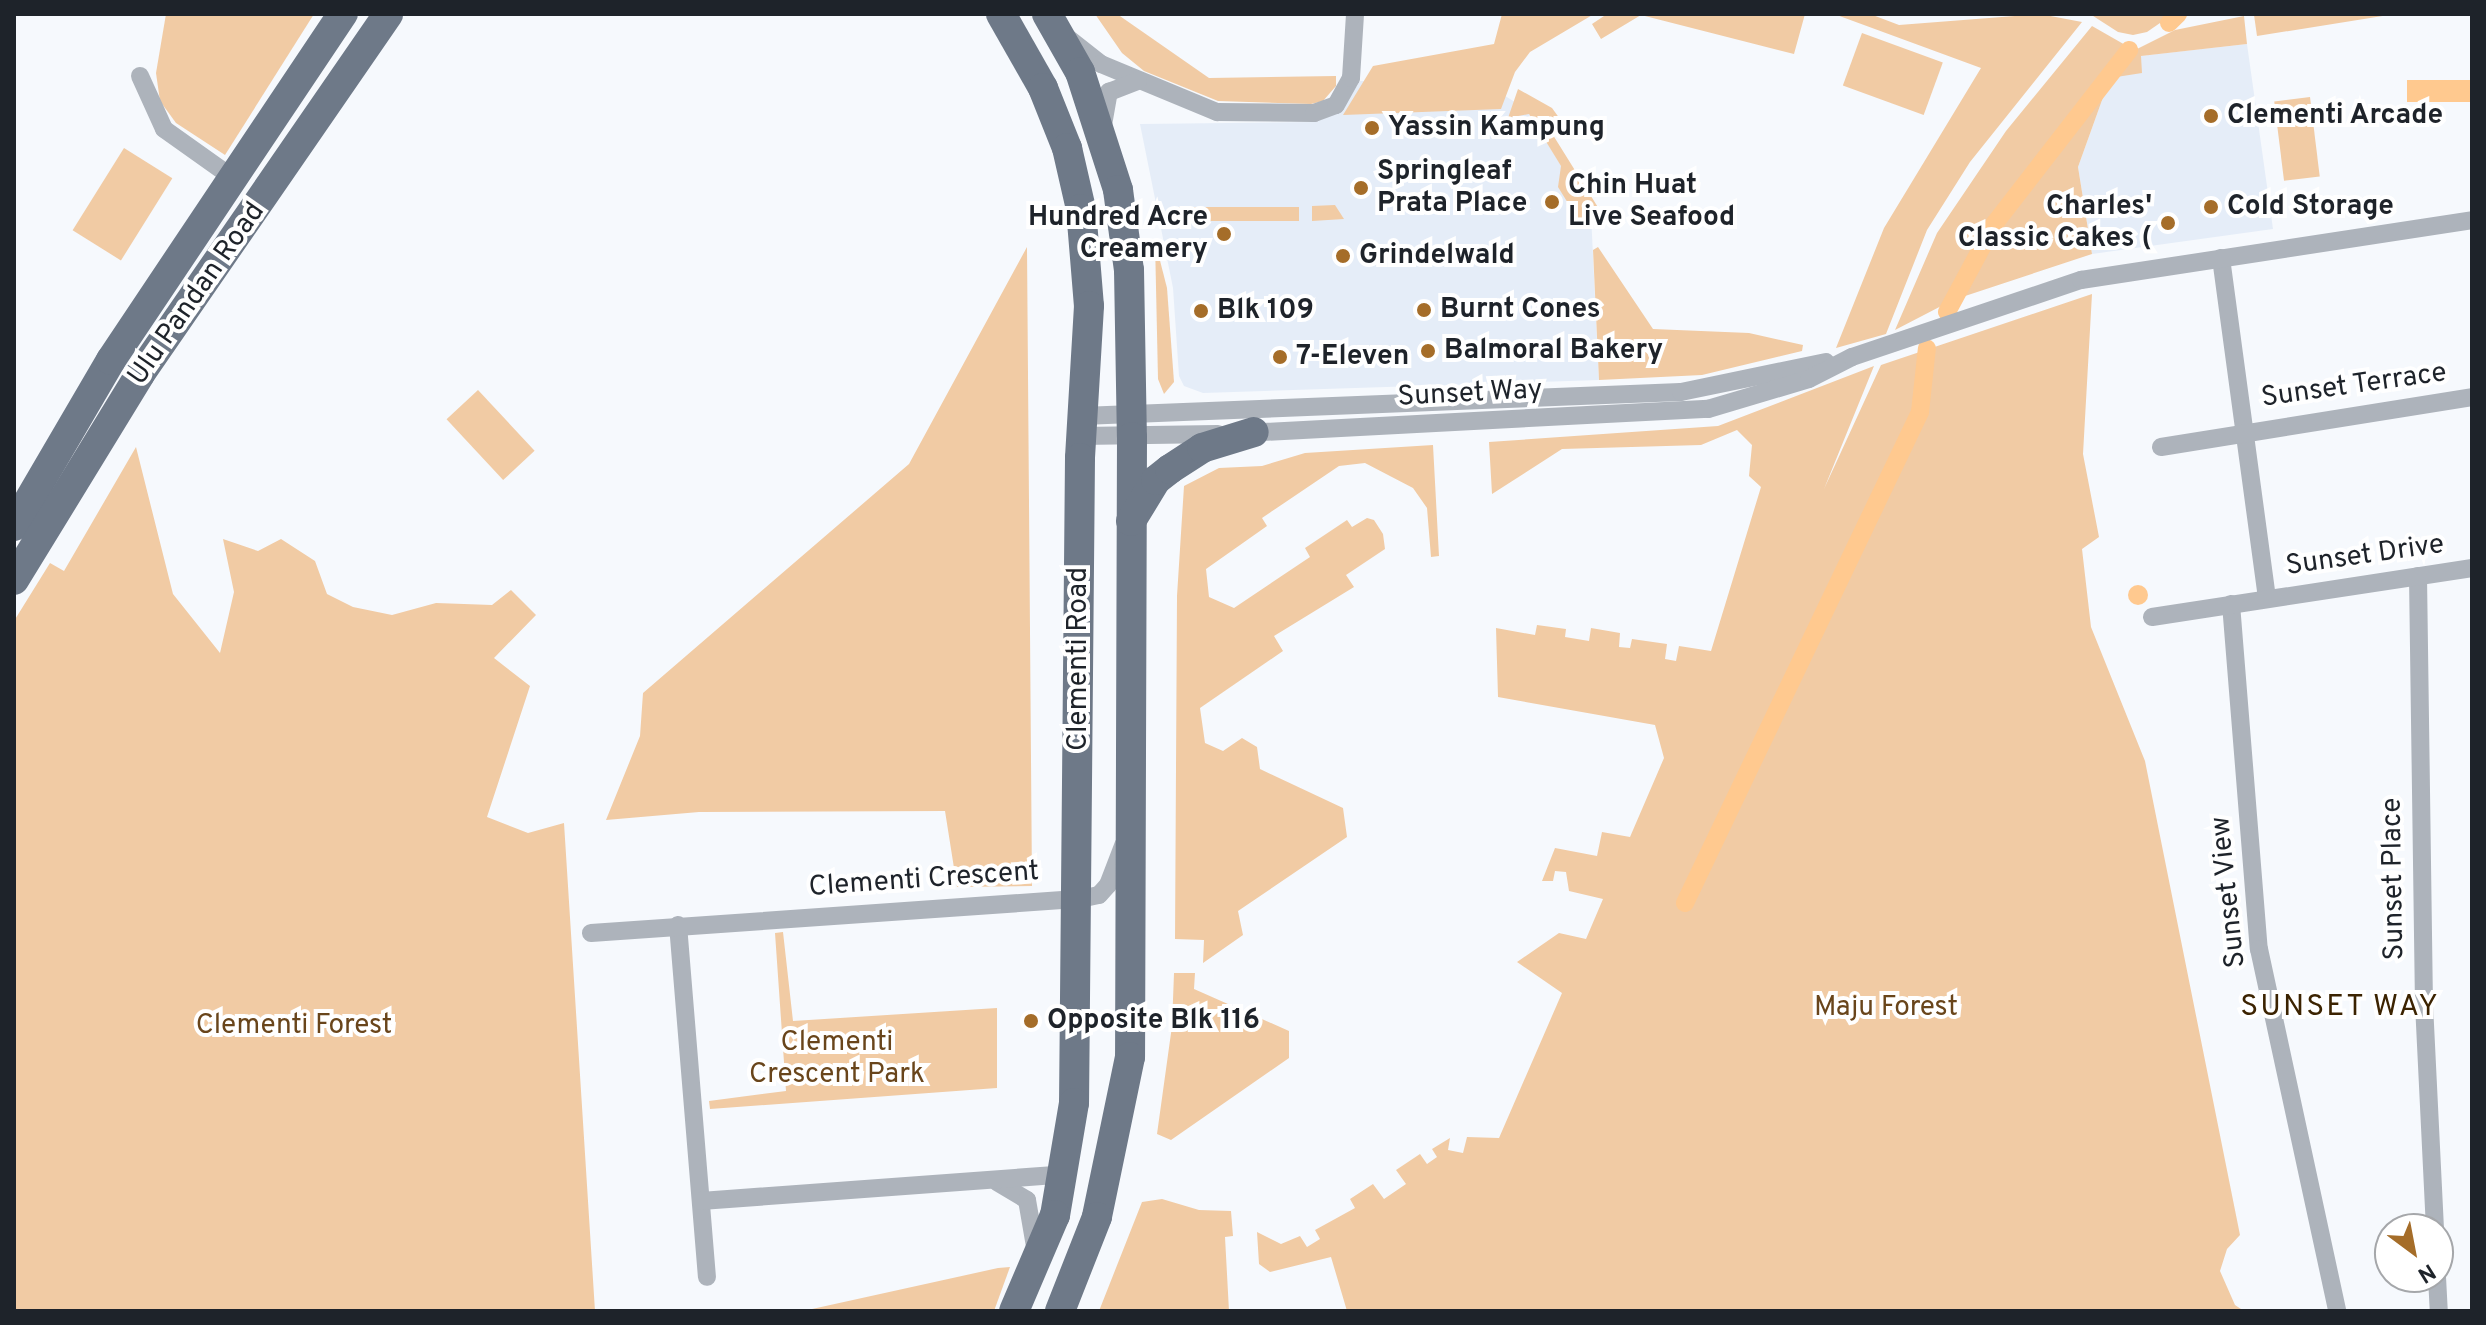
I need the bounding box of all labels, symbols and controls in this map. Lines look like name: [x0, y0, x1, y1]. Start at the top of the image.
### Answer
place label: Clementi Arcade: [2227, 99, 2444, 133]
marker: Clementi Arcade: [2202, 107, 2220, 125]
place label: Yassin Kampung: [1388, 111, 1605, 145]
marker: Yassin Kampung: [1363, 119, 1381, 137]
place label: Springleaf Prata Place: [1377, 155, 1527, 221]
place label: Chin Huat Live Seafood: [1568, 169, 1735, 235]
marker: Springleaf Prata Place: [1352, 179, 1370, 197]
place label: Charles' Classic Cakes (: [1958, 190, 2152, 256]
place label: Cold Storage: [2227, 190, 2394, 224]
marker: Chin Huat Live Seafood: [1543, 193, 1561, 211]
street label: Ulu Pandan Road: [121, 196, 273, 392]
marker: Cold Storage: [2202, 198, 2220, 216]
place label: Hundred Acre Creamery: [1027, 201, 1208, 267]
marker: Charles' Classic Cakes (: [2159, 214, 2177, 232]
marker: Hundred Acre Creamery: [1215, 225, 1233, 243]
place label: Grindelwald: [1359, 239, 1515, 273]
marker: Grindelwald: [1334, 247, 1352, 265]
place label: Burnt Cones: [1440, 293, 1601, 327]
place label: Blk 109: [1217, 294, 1314, 328]
marker: Burnt Cones: [1415, 301, 1433, 319]
marker: Blk 109: [1192, 302, 1210, 320]
place label: Balmoral Bakery: [1444, 334, 1663, 368]
place label: 7-Eleven: [1296, 340, 1409, 374]
marker: Balmoral Bakery: [1419, 342, 1437, 360]
marker: 7-Eleven: [1271, 348, 1289, 366]
street label: Sunset Terrace: [2259, 356, 2449, 416]
street label: Sunset Way: [1396, 373, 1544, 415]
street label: Sunset Drive: [2284, 528, 2446, 584]
street label: Clementi Road: [1062, 567, 1096, 751]
street label: Sunset Place: [2376, 797, 2412, 961]
street label: Sunset View: [2204, 814, 2254, 970]
street label: Clementi Crescent: [808, 855, 1040, 905]
district label: SUNSET WAY: [2239, 990, 2441, 1026]
park label: Maju Forest: [1814, 991, 1958, 1025]
place label: Opposite Blk 116: [1047, 1004, 1260, 1038]
park label: Clementi Forest: [196, 1009, 392, 1043]
marker: Opposite Blk 116: [1022, 1012, 1040, 1030]
park label: Clementi Crescent Park: [749, 1026, 925, 1092]
north arrow: [2374, 1213, 2454, 1293]
text: N: [2412, 1256, 2440, 1288]

